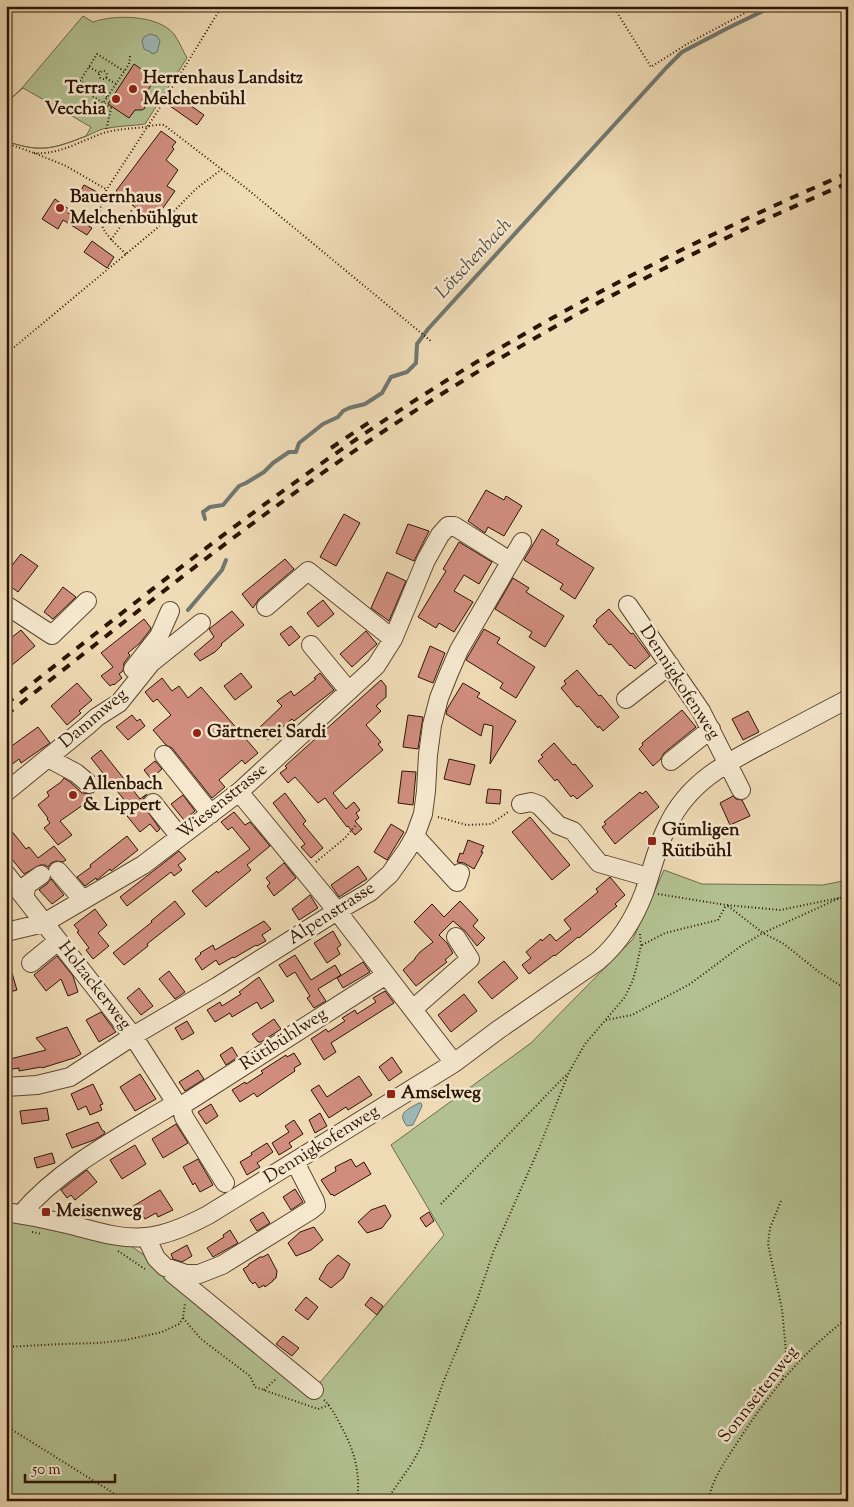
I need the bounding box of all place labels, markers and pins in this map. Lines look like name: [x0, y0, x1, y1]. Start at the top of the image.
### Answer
place label: Herrenhaus Landsitz Melchenbühl: [143, 66, 303, 113]
place label: Terra Vecchia: [45, 76, 107, 123]
marker: Herrenhaus Landsitz Melchenbühl: [127, 83, 139, 95]
marker: Terra Vecchia: [110, 93, 122, 105]
place label: Bauernhaus Melchenbühlgut: [70, 185, 198, 232]
marker: Bauernhaus Melchenbühlgut: [54, 202, 66, 214]
place label: Gärtnerei Sardi: [207, 720, 327, 746]
marker: Gärtnerei Sardi: [191, 727, 203, 739]
place label: Allenbach & Lippert: [83, 772, 163, 819]
marker: Allenbach & Lippert: [67, 789, 79, 801]
place label: Gümligen Rütibühl: [662, 818, 740, 865]
marker: Gümligen Rütibühl: [646, 835, 658, 847]
place label: Amselweg: [401, 1081, 481, 1107]
marker: Amselweg: [385, 1088, 397, 1100]
place label: Meisenweg: [56, 1199, 142, 1225]
marker: Meisenweg: [40, 1206, 52, 1218]

